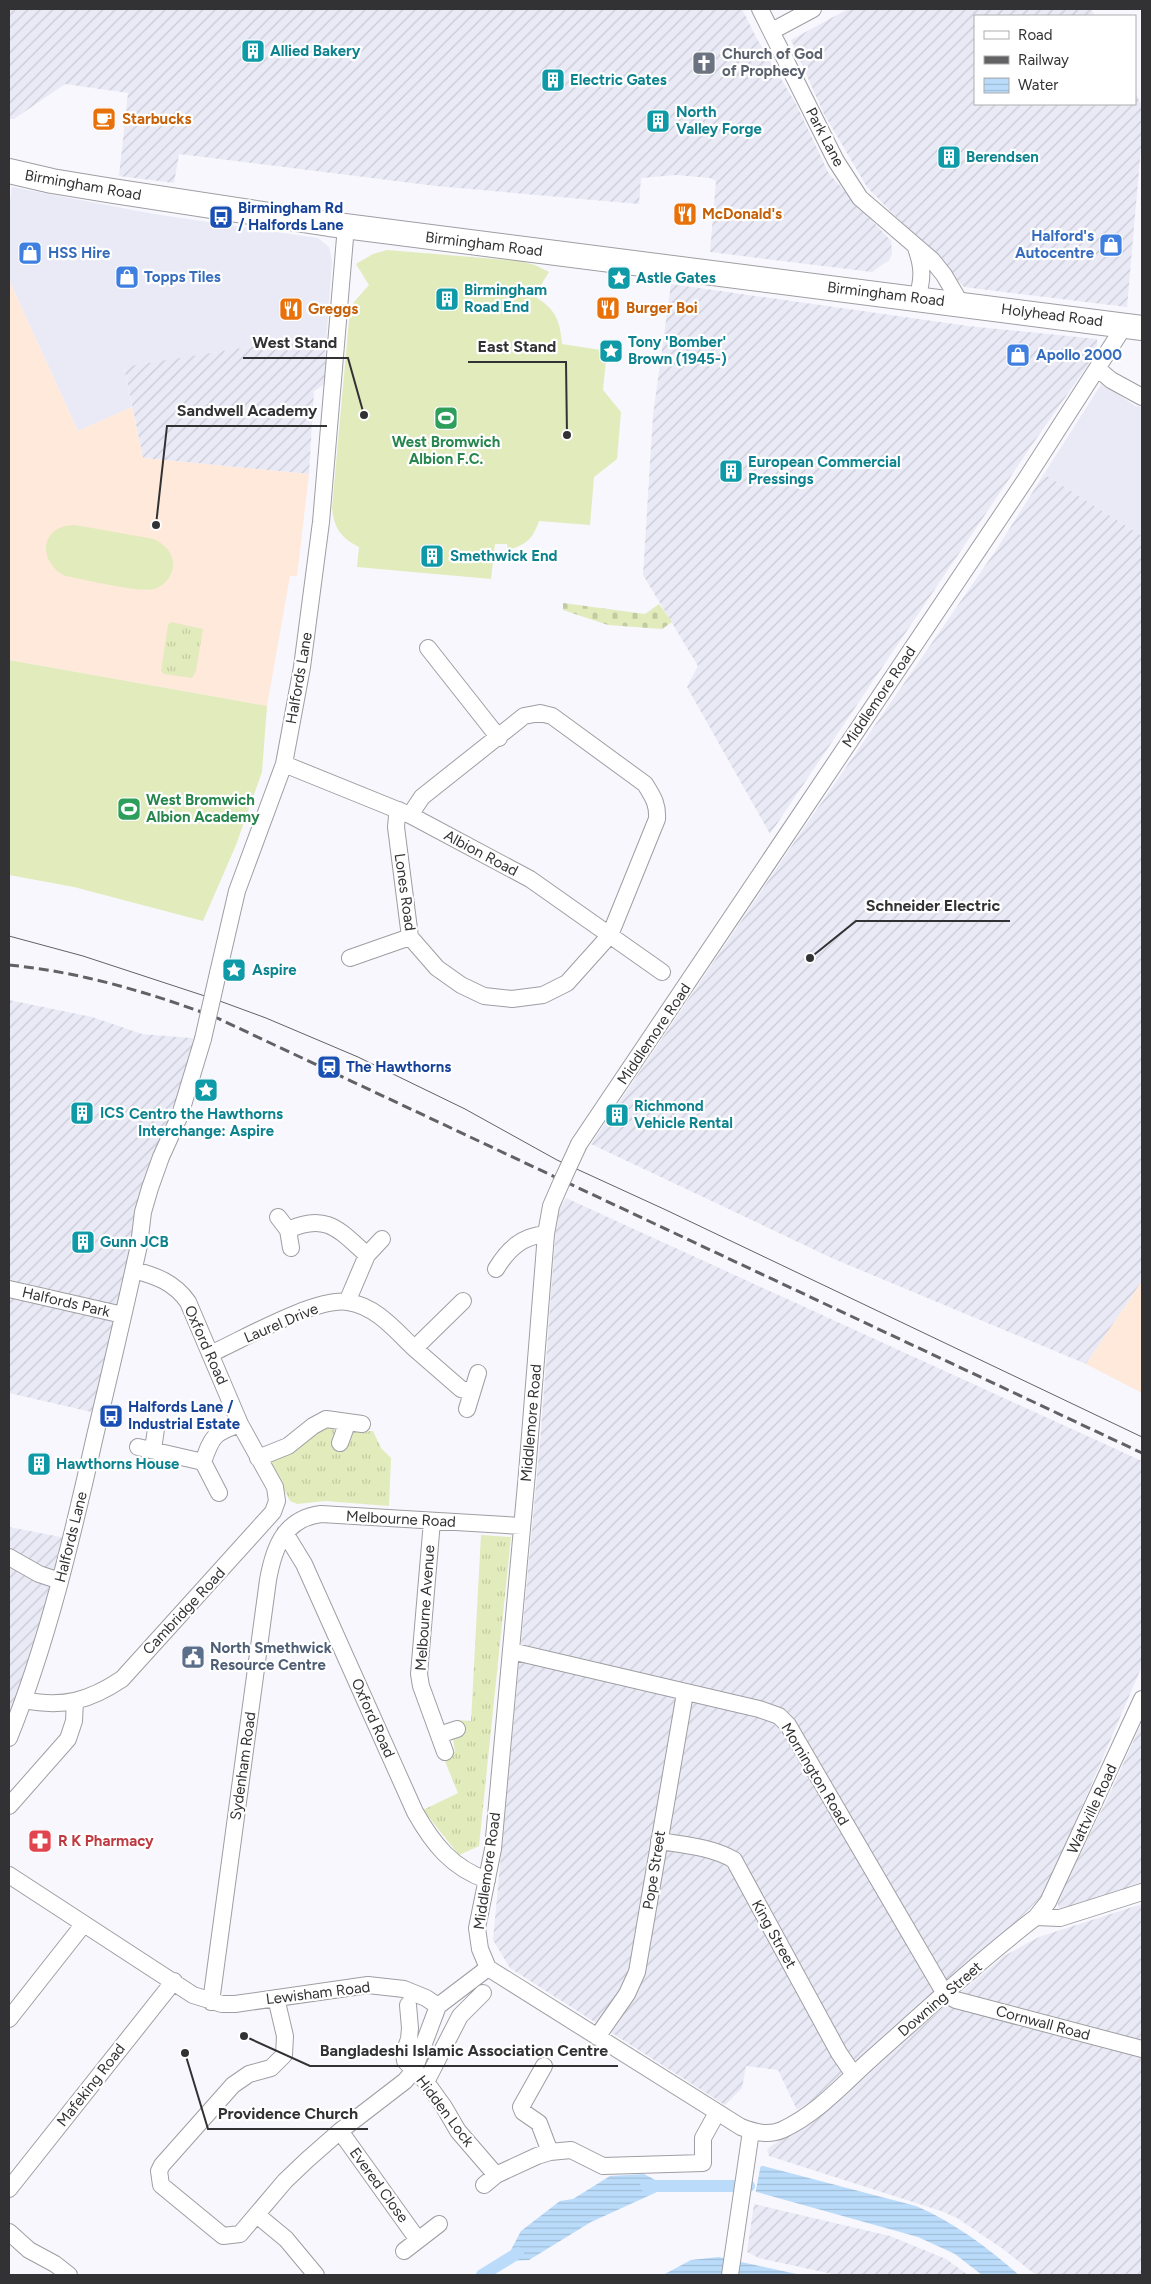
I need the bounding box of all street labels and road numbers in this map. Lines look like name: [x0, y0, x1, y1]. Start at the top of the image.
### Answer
street label: Park Lane: [802, 104, 848, 170]
street label: Birmingham Road: [23, 166, 143, 204]
street label: Birmingham Road: [424, 228, 544, 260]
street label: Birmingham Road: [826, 278, 946, 310]
street label: Holyhead Road: [1000, 300, 1104, 330]
street label: Halfords Lane: [282, 631, 316, 725]
street label: Middlemore Road: [838, 643, 920, 751]
street label: Albion Road: [441, 826, 521, 880]
street label: Lones Road: [391, 852, 419, 932]
street label: Middlemore Road: [613, 980, 695, 1088]
street label: Halfords Park: [20, 1283, 112, 1321]
street label: Laurel Drive: [241, 1299, 321, 1347]
street label: Oxford Road: [180, 1302, 232, 1388]
street label: Middlemore Road: [517, 1363, 545, 1483]
street label: Halfords Lane: [51, 1490, 91, 1584]
street label: Melbourne Road: [346, 1507, 456, 1531]
street label: Melbourne Avenue: [412, 1544, 438, 1672]
street label: Cambridge Road: [139, 1564, 229, 1658]
street label: Oxford Road: [347, 1675, 399, 1761]
street label: Sydenham Road: [226, 1711, 260, 1821]
street label: Mornington Road: [777, 1719, 853, 1829]
street label: Wattville Road: [1063, 1761, 1121, 1857]
street label: Middlemore Road: [470, 1811, 504, 1931]
street label: Pope Street: [639, 1829, 669, 1911]
street label: King Street: [748, 1897, 800, 1972]
street label: Downing Street: [894, 1957, 986, 2040]
street label: Lewisham Road: [265, 1978, 371, 2008]
street label: Cornwall Road: [994, 2002, 1092, 2044]
street label: Mafeking Road: [53, 2040, 129, 2130]
street label: Hidden Lock: [412, 2072, 478, 2151]
street label: Evered Close: [346, 2144, 412, 2226]

